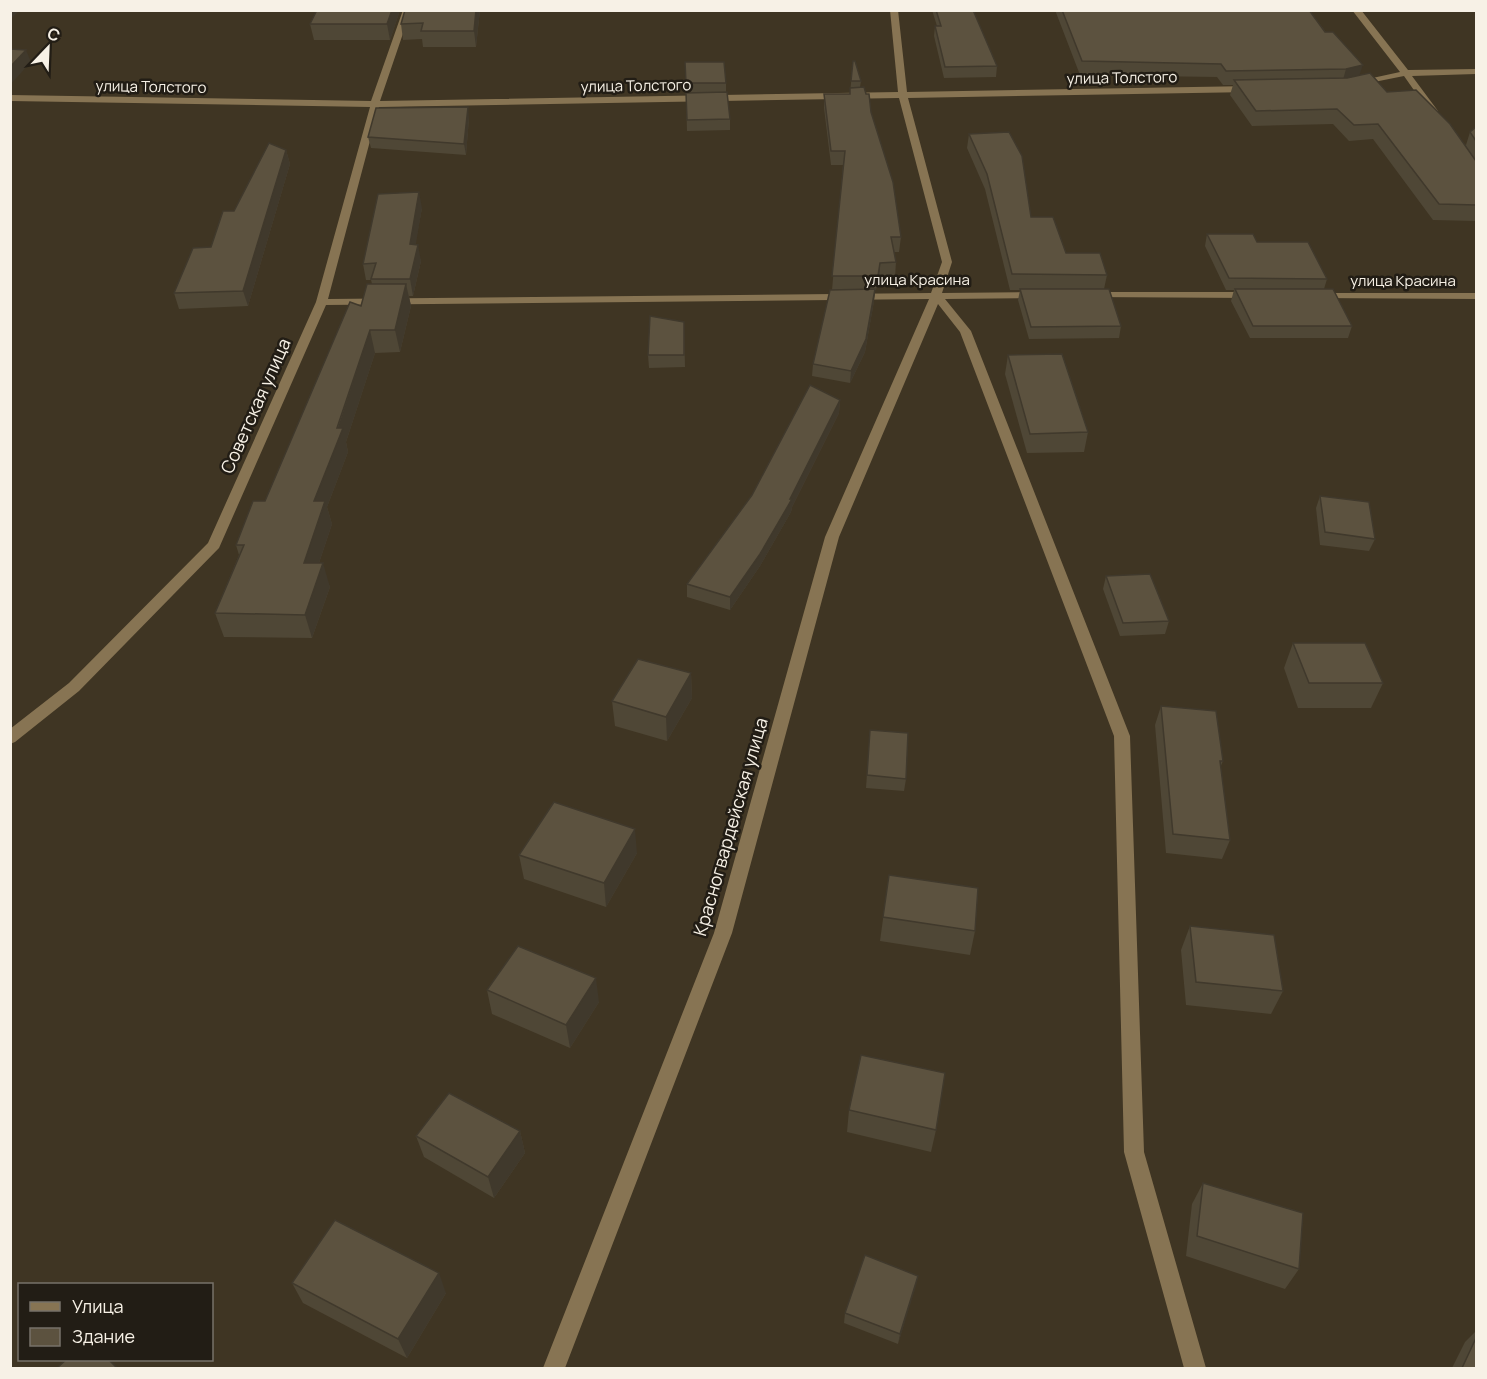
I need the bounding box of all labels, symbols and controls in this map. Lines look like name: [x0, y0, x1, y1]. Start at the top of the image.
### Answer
north arrow: [18, 18, 78, 78]
text: С: [44, 22, 64, 47]
street label: улица Толстого: [1066, 66, 1178, 89]
street label: улица Толстого: [580, 74, 692, 97]
street label: улица Толстого: [95, 75, 207, 98]
street label: улица Красина: [864, 269, 970, 290]
street label: улица Красина: [1350, 270, 1456, 291]
street label: Советская улица: [214, 334, 296, 477]
street label: Красногвардейская улица: [687, 715, 773, 939]
legend: [18, 1283, 213, 1361]
text: Улица: [72, 1294, 124, 1318]
text: Здание: [72, 1324, 135, 1348]

